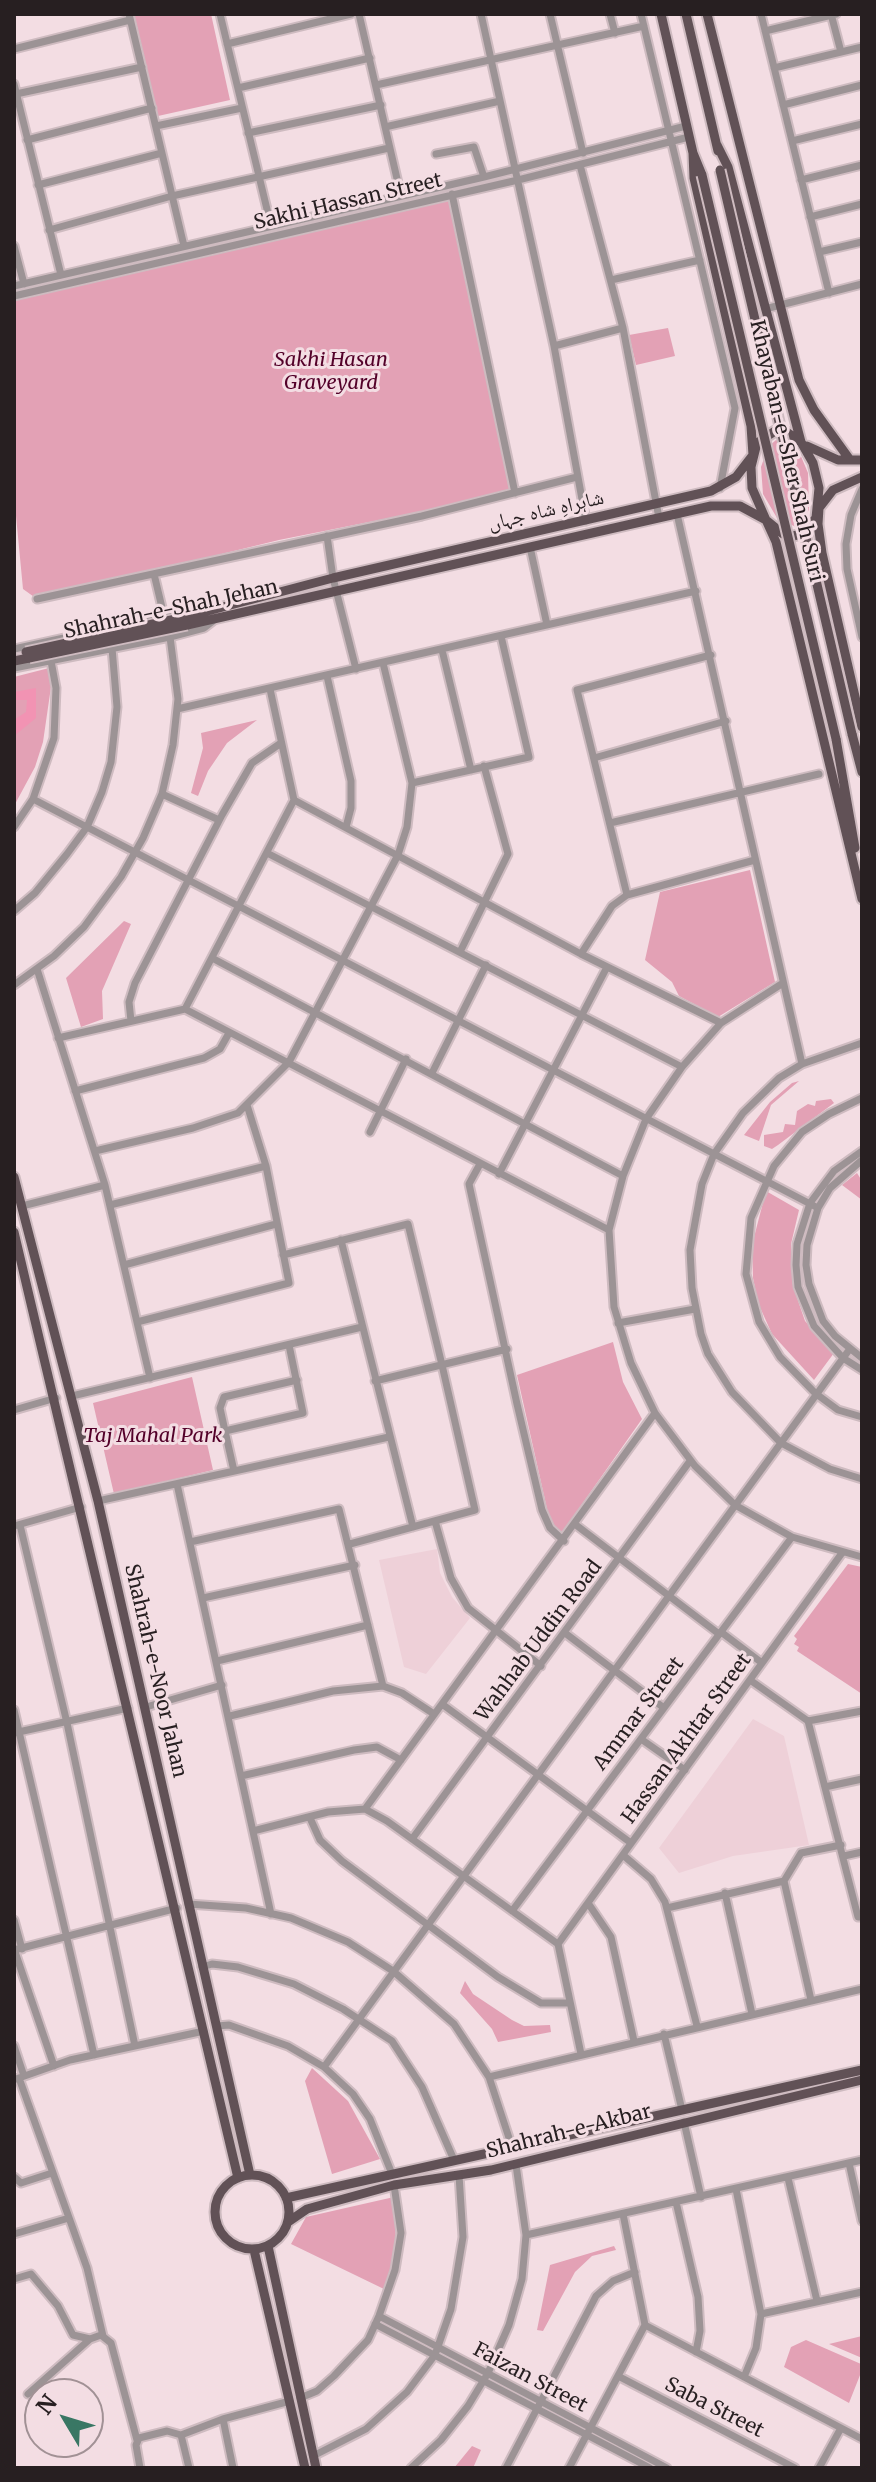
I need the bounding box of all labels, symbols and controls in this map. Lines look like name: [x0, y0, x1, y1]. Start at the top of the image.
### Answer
street label: Sakhi Hassan Street: [252, 169, 444, 235]
street label: Khayaban-e-Sher Shah Suri: [744, 318, 828, 584]
park label: Sakhi Hasan Graveyard: [274, 348, 388, 395]
street label: شاہراہِ شاہ جہاں: [486, 486, 606, 536]
street label: Shahrah-e-Shah Jehan: [62, 576, 280, 644]
park label: Taj Mahal Park: [83, 1424, 223, 1448]
street label: Wahhab Uddin Road: [471, 1556, 607, 1726]
street label: Shahrah-e-Noor Jahan: [119, 1562, 191, 1780]
street label: Hassan Akhtar Street: [617, 1649, 757, 1829]
street label: Ammar Street: [589, 1653, 689, 1775]
street label: Shahrah-e-Akbar: [484, 2100, 654, 2164]
street label: Faizan Street: [469, 2338, 591, 2418]
street label: Saba Street: [661, 2373, 767, 2443]
north arrow: [24, 2378, 104, 2458]
text: N: [30, 2389, 63, 2420]

